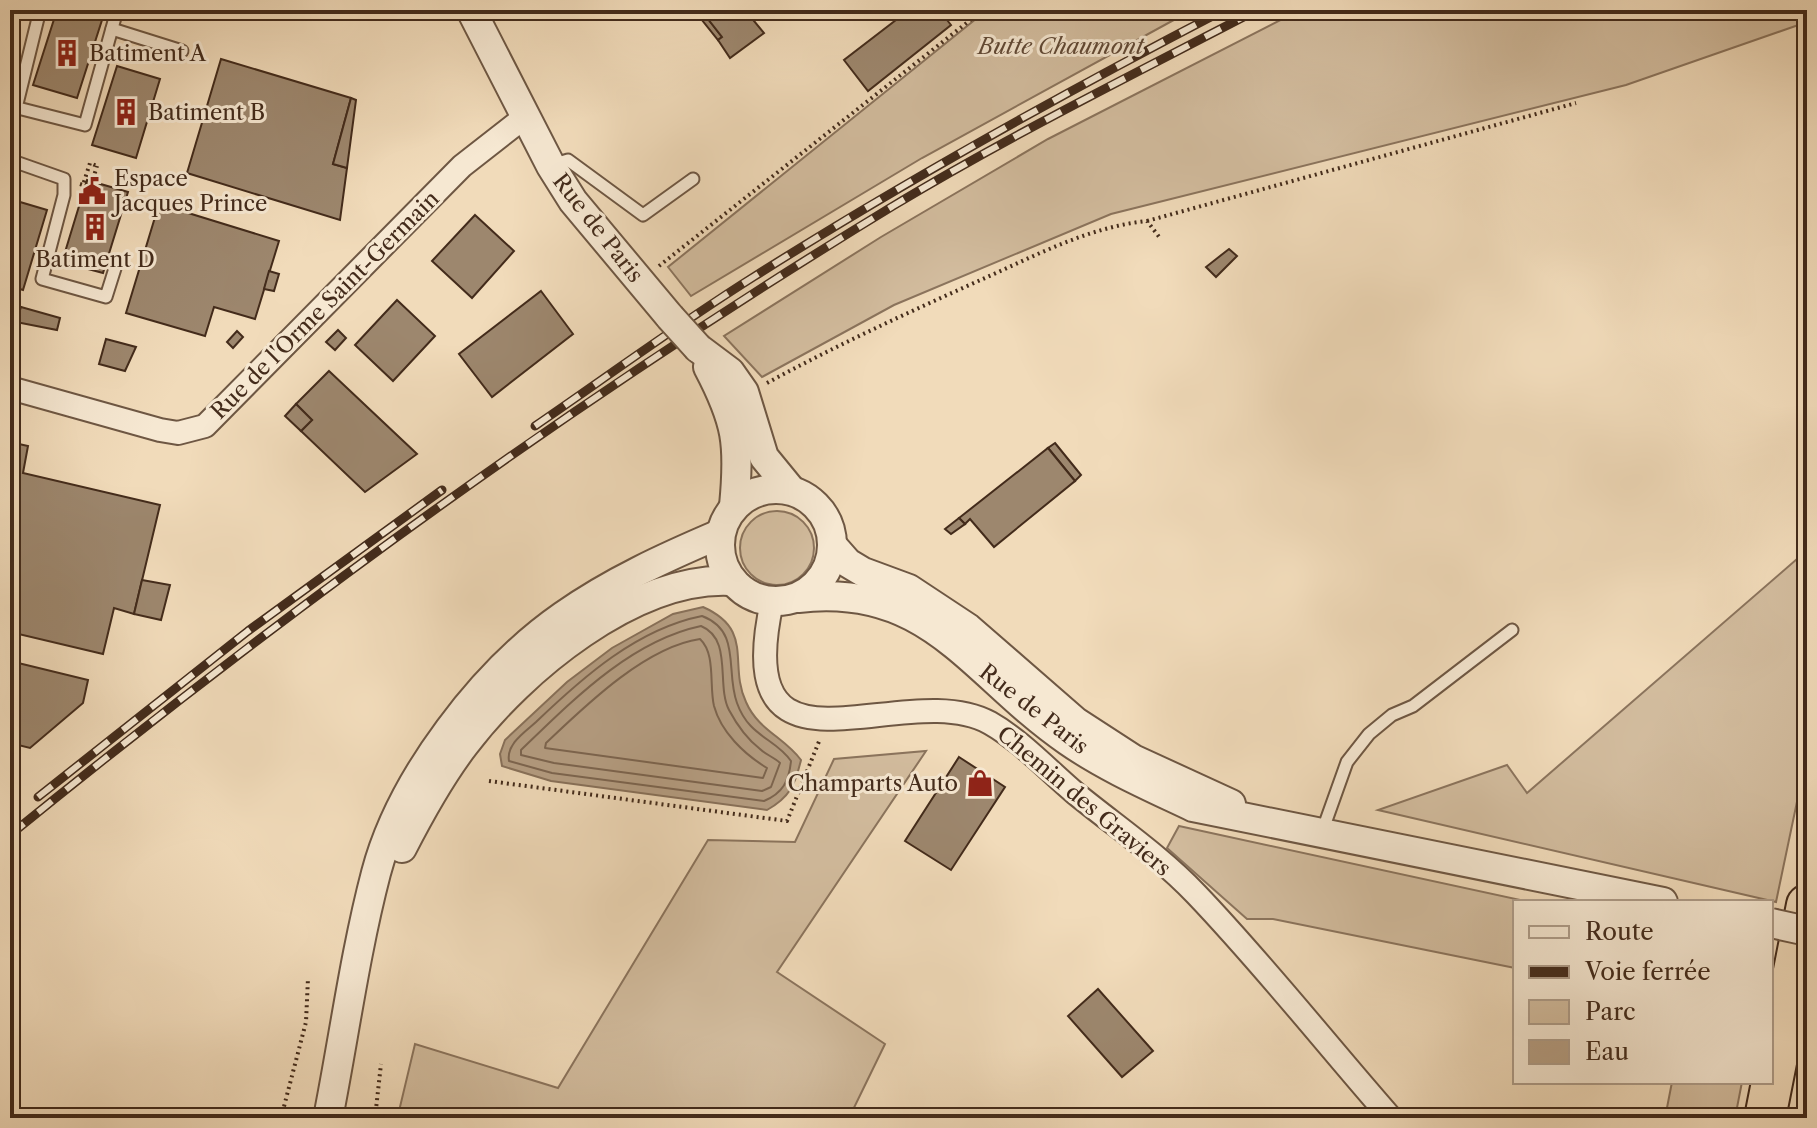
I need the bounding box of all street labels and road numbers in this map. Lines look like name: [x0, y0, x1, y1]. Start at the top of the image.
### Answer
street label: Rue de Paris: [547, 168, 649, 288]
street label: Rue de l'Orme Saint-Germain: [205, 185, 445, 425]
street label: Rue de Paris: [974, 658, 1094, 760]
street label: Chemin des Graviers: [992, 720, 1176, 882]

